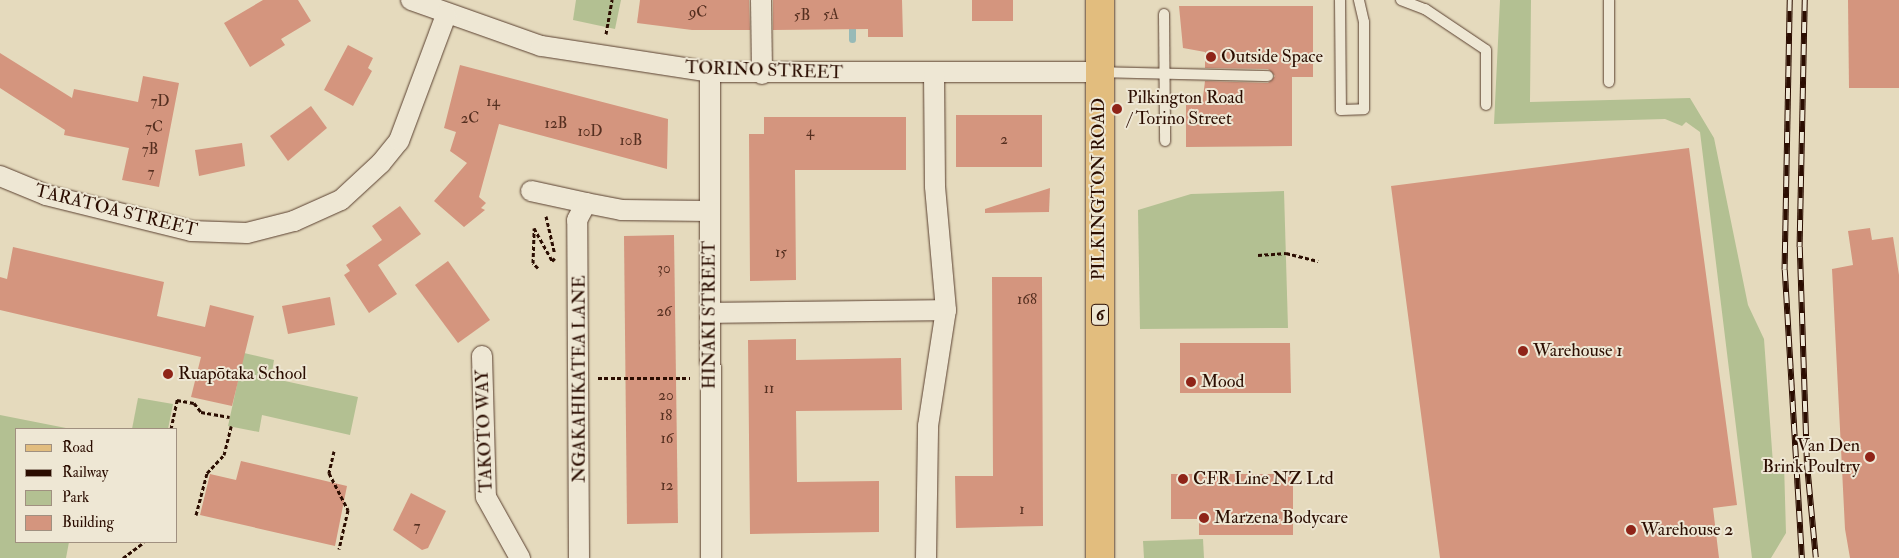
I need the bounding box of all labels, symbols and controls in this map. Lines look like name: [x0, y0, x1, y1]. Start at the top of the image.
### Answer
house number: 9C: [689, 4, 707, 22]
house number: 5A: [823, 6, 839, 24]
house number: 5B: [794, 7, 810, 25]
place label: Outside Space: [1221, 46, 1323, 68]
marker: Outside Space: [1205, 51, 1217, 63]
street label: TORINO STREET: [685, 57, 843, 85]
place label: Pilkington Road / Torino Street: [1127, 88, 1244, 130]
house number: 7D: [150, 93, 170, 111]
house number: 14: [486, 93, 500, 111]
street label: PILKINGTON ROAD: [1088, 98, 1110, 280]
marker: Pilkington Road / Torino Street: [1111, 103, 1123, 115]
house number: 2C: [461, 110, 479, 128]
house number: 12B: [545, 115, 567, 133]
house number: 7C: [145, 119, 163, 137]
house number: 10D: [577, 123, 603, 141]
house number: 4: [806, 123, 814, 141]
house number: 2: [1000, 131, 1008, 149]
house number: 10B: [620, 132, 642, 150]
house number: 7B: [142, 141, 158, 159]
house number: 7: [148, 164, 154, 182]
street label: TARATOA STREET: [33, 180, 199, 242]
street label: HINAKI STREET: [699, 241, 721, 389]
house number: 15: [775, 244, 787, 262]
house number: 30: [657, 260, 671, 278]
street label: NGAKAHIKATEA LANE: [569, 275, 591, 483]
house number: 168: [1017, 291, 1037, 309]
road number: 6: [1090, 302, 1110, 328]
house number: 26: [656, 303, 672, 321]
place label: Warehouse 1: [1533, 340, 1623, 362]
marker: Warehouse 1: [1517, 345, 1529, 357]
place label: Ruapōtaka School: [178, 363, 307, 385]
marker: Ruapōtaka School: [162, 368, 174, 380]
street label: TAKOTO WAY: [472, 369, 498, 493]
place label: Mood: [1201, 371, 1244, 393]
marker: Mood: [1185, 376, 1197, 388]
house number: 11: [764, 380, 774, 398]
house number: 20: [658, 387, 674, 405]
house number: 18: [660, 407, 672, 425]
legend: [15, 428, 178, 543]
house number: 16: [661, 430, 673, 448]
place label: Van Den Brink Poultry: [1762, 436, 1860, 478]
text: Road: [62, 438, 93, 457]
marker: Van Den Brink Poultry: [1864, 451, 1876, 463]
text: Railway: [62, 463, 108, 482]
place label: CFR Line NZ Ltd: [1193, 468, 1334, 490]
marker: CFR Line NZ Ltd: [1177, 473, 1189, 485]
house number: 12: [661, 477, 673, 495]
text: Park: [62, 488, 89, 507]
house number: 1: [1019, 501, 1025, 519]
place label: Marzena Bodycare: [1214, 507, 1348, 529]
marker: Marzena Bodycare: [1198, 512, 1210, 524]
text: Building: [62, 513, 114, 532]
house number: 7: [414, 518, 420, 536]
place label: Warehouse 2: [1641, 519, 1733, 541]
marker: Warehouse 2: [1625, 524, 1637, 536]

